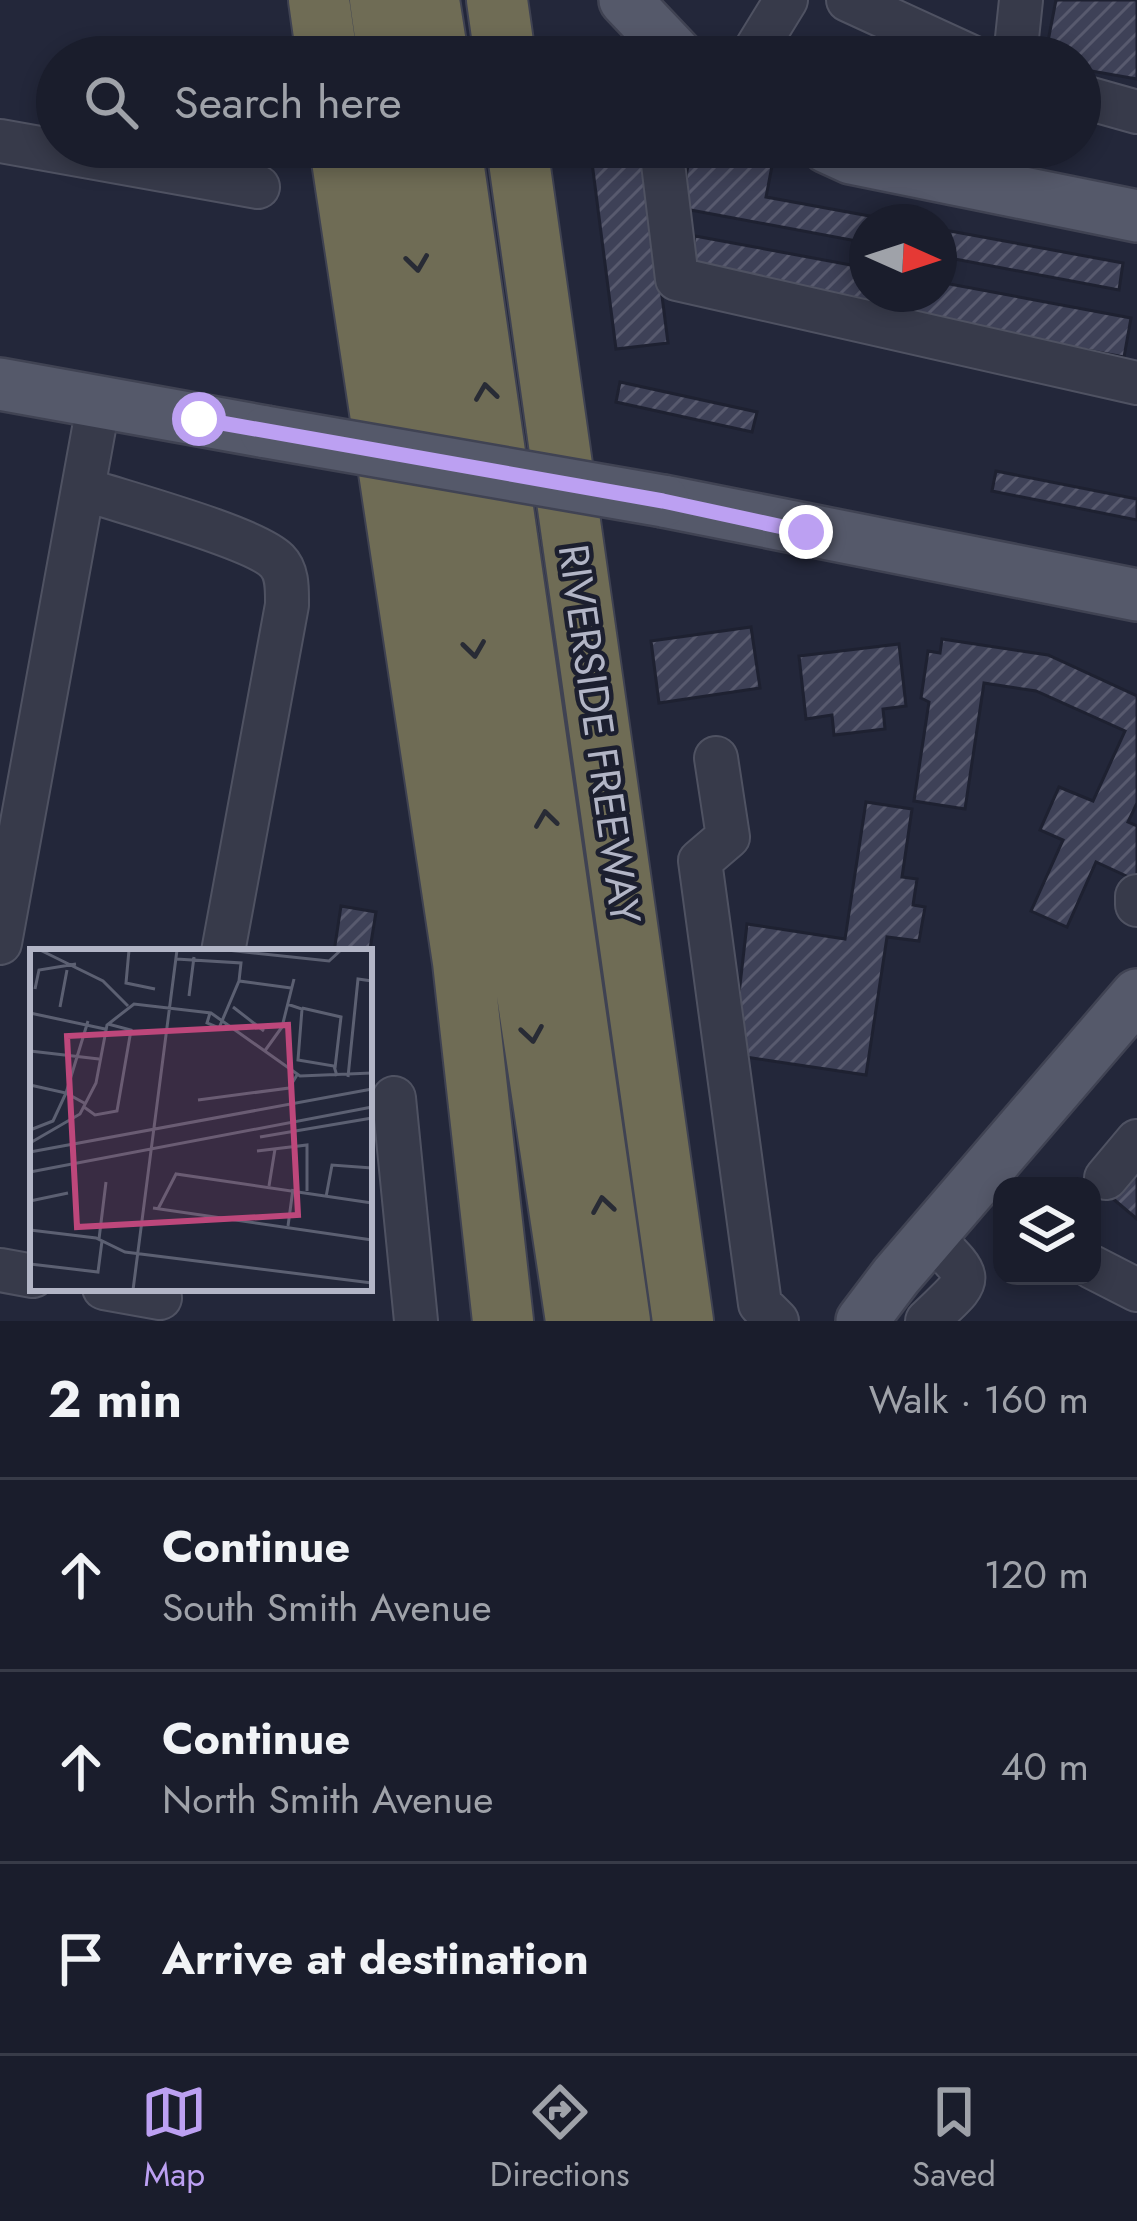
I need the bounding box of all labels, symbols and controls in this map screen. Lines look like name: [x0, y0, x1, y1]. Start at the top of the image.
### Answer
search box: [36, 36, 1101, 168]
icon: search: [78, 69, 144, 135]
text: Search here: [174, 70, 402, 135]
north arrow: [849, 204, 957, 312]
one-way arrow: [403, 253, 429, 273]
one-way arrow: [474, 382, 500, 401]
route start: [172, 392, 226, 446]
route end: [779, 505, 833, 559]
street label: RIVERSIDE FREEWAY: [543, 541, 656, 928]
one-way arrow: [460, 639, 486, 658]
one-way arrow: [534, 810, 560, 829]
inset map: [30, 949, 372, 1291]
one-way arrow: [518, 1025, 544, 1044]
map controls: [993, 1177, 1101, 1285]
button: layers: [993, 1177, 1101, 1285]
one-way arrow: [591, 1195, 617, 1215]
text: 2 min: [48, 1362, 182, 1436]
text: Walk · 160 m: [869, 1371, 1089, 1428]
text: Continue: [162, 1514, 350, 1579]
icon: ahead: [48, 1542, 114, 1608]
text: 120 m: [984, 1546, 1089, 1603]
text: South Smith Avenue: [162, 1579, 492, 1636]
text: Continue: [162, 1706, 350, 1771]
icon: ahead: [48, 1734, 114, 1800]
text: 40 m: [1001, 1738, 1089, 1795]
text: North Smith Avenue: [162, 1771, 493, 1828]
icon: arrive: [48, 1926, 114, 1992]
text: Arrive at destination: [162, 1926, 589, 1991]
tab: Map: [141, 2079, 207, 2198]
tab: Directions: [490, 2079, 630, 2198]
tab: Saved: [912, 2079, 996, 2198]

